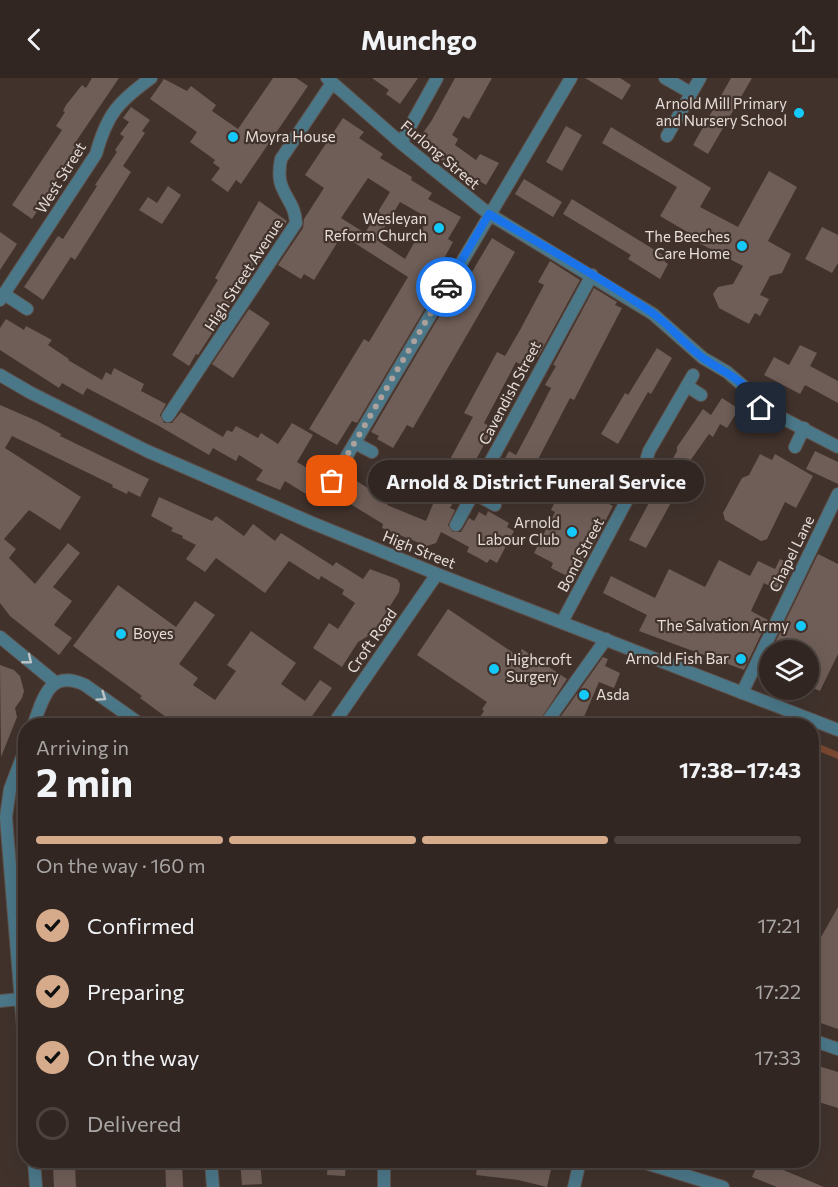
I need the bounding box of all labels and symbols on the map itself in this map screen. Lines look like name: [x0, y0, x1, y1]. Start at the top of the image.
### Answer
place label: Arnold Mill Primary and Nursery School: [655, 94, 787, 129]
marker: Arnold Mill Primary and Nursery School: [792, 106, 806, 120]
street label: Furlong Street: [398, 116, 484, 192]
place label: Moyra House: [245, 127, 336, 145]
marker: Moyra House: [226, 130, 240, 144]
street label: West Street: [31, 139, 89, 216]
place label: Wesleyan Reform Church: [324, 209, 427, 244]
street label: High Street Avenue: [200, 215, 286, 334]
marker: Wesleyan Reform Church: [432, 221, 446, 235]
place label: The Beeches Care Home: [645, 227, 730, 262]
marker: The Beeches Care Home: [735, 239, 749, 253]
courier: [416, 257, 476, 317]
street label: Cavendish Street: [474, 337, 544, 448]
pin: [735, 382, 786, 433]
pin: [306, 455, 357, 506]
callout: Arnold & District Funeral Service: [368, 460, 704, 502]
street label: Chapel Lane: [765, 512, 817, 595]
place label: Arnold Labour Club: [477, 513, 560, 548]
street label: Bond Street: [553, 514, 607, 595]
marker: Arnold Labour Club: [565, 525, 579, 539]
street label: High Street: [380, 526, 458, 572]
street label: Croft Road: [342, 605, 400, 676]
place label: The Salvation Army: [657, 616, 789, 634]
marker: The Salvation Army: [794, 619, 808, 633]
place label: Boyes: [133, 624, 174, 642]
marker: Boyes: [114, 627, 128, 641]
place label: Arnold Fish Bar: [625, 649, 729, 667]
place label: Highcroft Surgery: [506, 650, 572, 685]
one-way arrow: [21, 652, 32, 663]
marker: Arnold Fish Bar: [734, 652, 748, 666]
marker: Highcroft Surgery: [487, 662, 501, 676]
place label: Asda: [596, 685, 630, 703]
marker: Asda: [577, 688, 591, 702]
one-way arrow: [95, 690, 106, 701]

